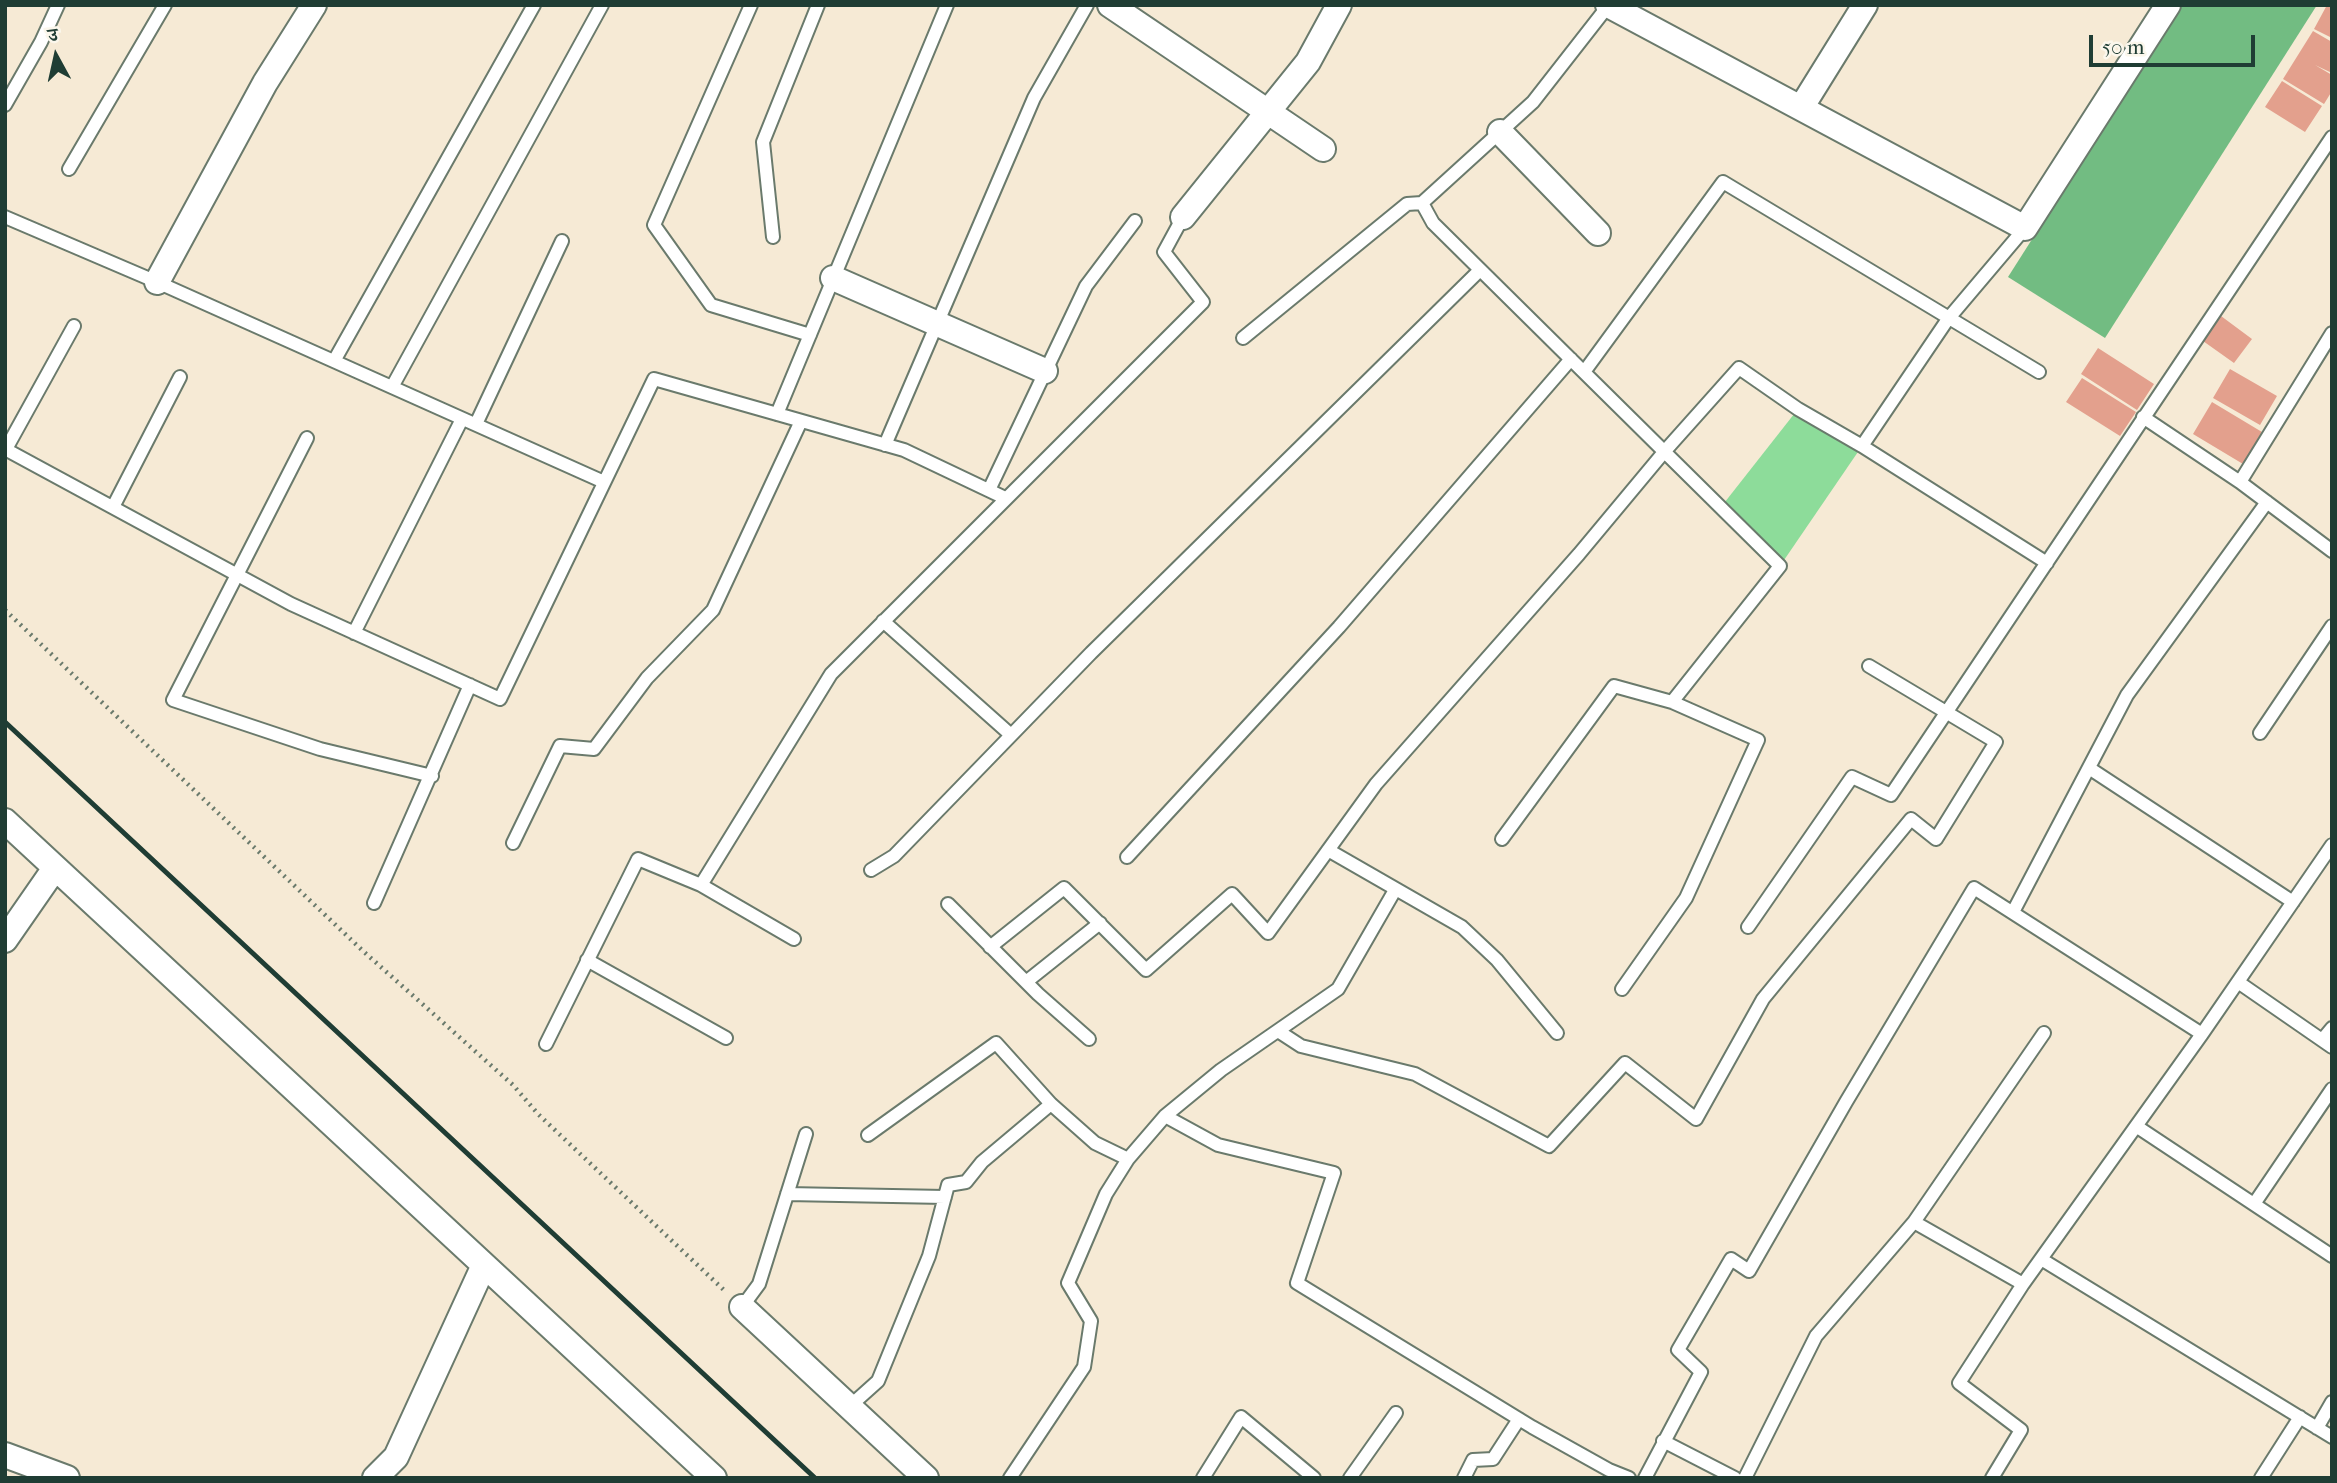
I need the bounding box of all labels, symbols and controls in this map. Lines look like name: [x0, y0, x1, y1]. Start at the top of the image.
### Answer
north arrow: [21, 21, 91, 91]
scale bar: [2092, 21, 2258, 65]
text: उ: [47, 24, 59, 47]
text: 50 m: [2102, 35, 2145, 59]

